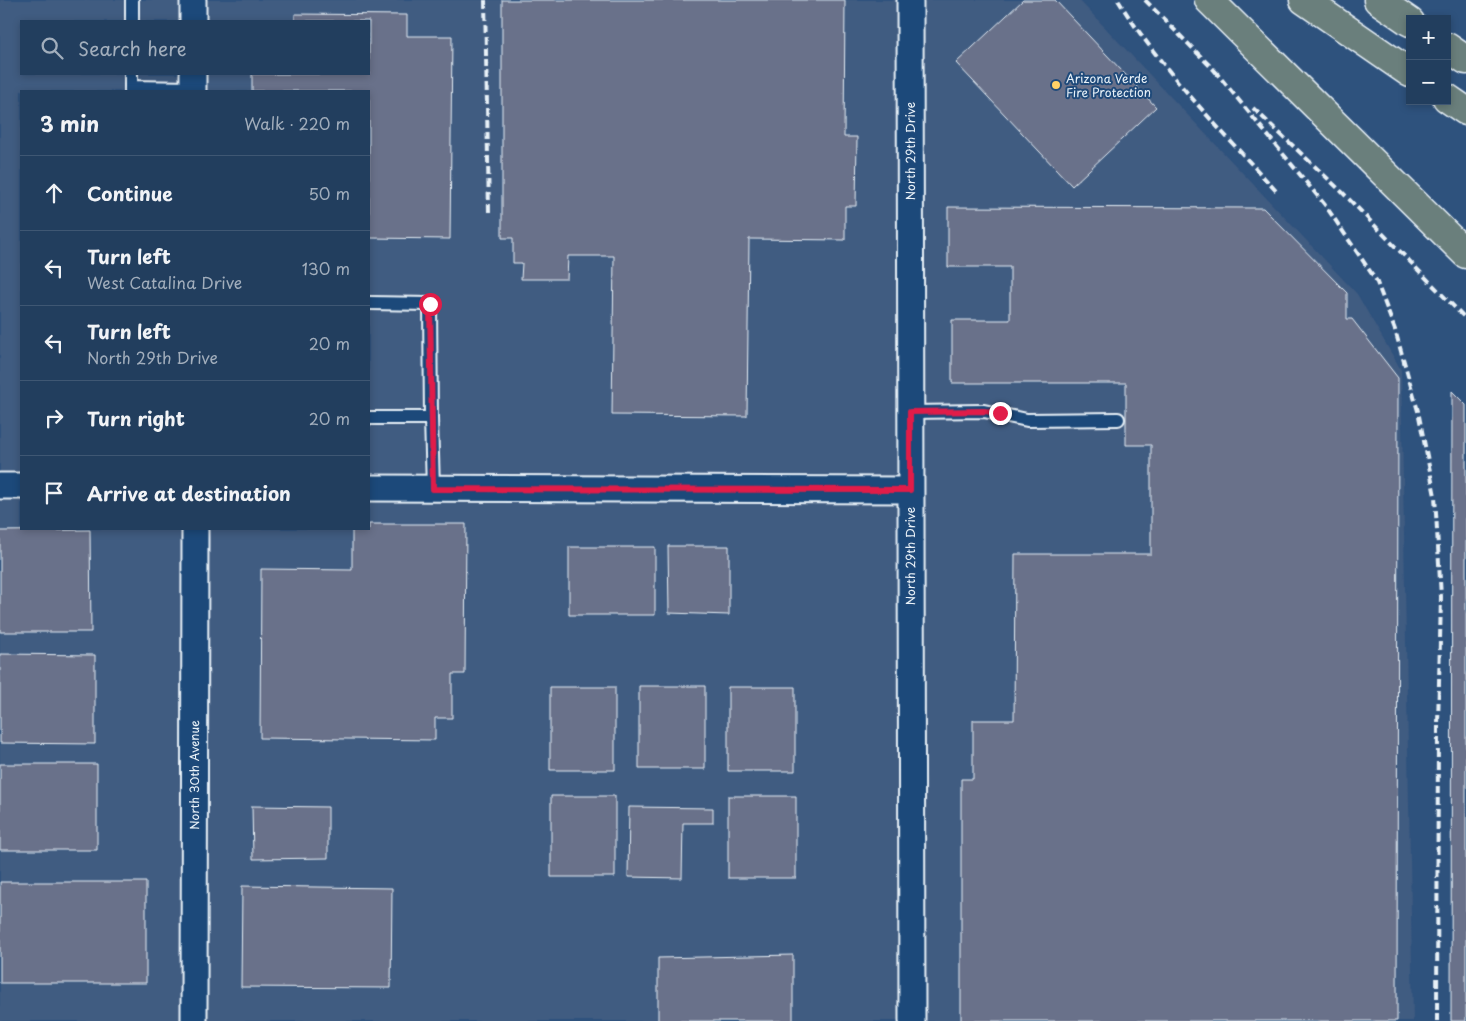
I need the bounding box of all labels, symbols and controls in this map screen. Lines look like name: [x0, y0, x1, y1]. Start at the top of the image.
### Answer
map controls: [1406, 15, 1451, 105]
button: +: [1406, 15, 1451, 60]
search box: [20, 20, 370, 75]
icon: search: [38, 34, 66, 62]
text: Search here: [78, 34, 187, 62]
button: −: [1406, 60, 1451, 105]
place label: Arizona Verde Fire Protection: [1066, 69, 1151, 101]
marker: Arizona Verde Fire Protection: [1050, 79, 1062, 91]
street label: North 29th Drive: [901, 102, 919, 200]
text: 3 min: [40, 107, 99, 139]
text: Walk · 220 m: [244, 111, 350, 135]
icon: ahead: [40, 179, 68, 207]
text: Continue: [87, 179, 173, 207]
text: 50 m: [309, 181, 350, 205]
text: Turn left: [87, 242, 171, 270]
icon: left: [40, 254, 68, 282]
text: 130 m: [302, 256, 350, 280]
text: West Catalina Drive: [87, 270, 242, 294]
route start: [419, 293, 442, 316]
text: Turn left: [87, 317, 171, 345]
icon: left: [40, 329, 68, 357]
text: 20 m: [309, 331, 350, 355]
text: North 29th Drive: [87, 345, 218, 369]
route end: [989, 402, 1012, 425]
icon: right: [40, 404, 68, 432]
text: Turn right: [87, 404, 185, 432]
text: 20 m: [309, 406, 350, 430]
icon: arrive: [40, 479, 68, 507]
text: Arrive at destination: [87, 479, 291, 507]
street label: North 29th Drive: [901, 507, 919, 605]
street label: North 30th Avenue: [185, 720, 203, 830]

